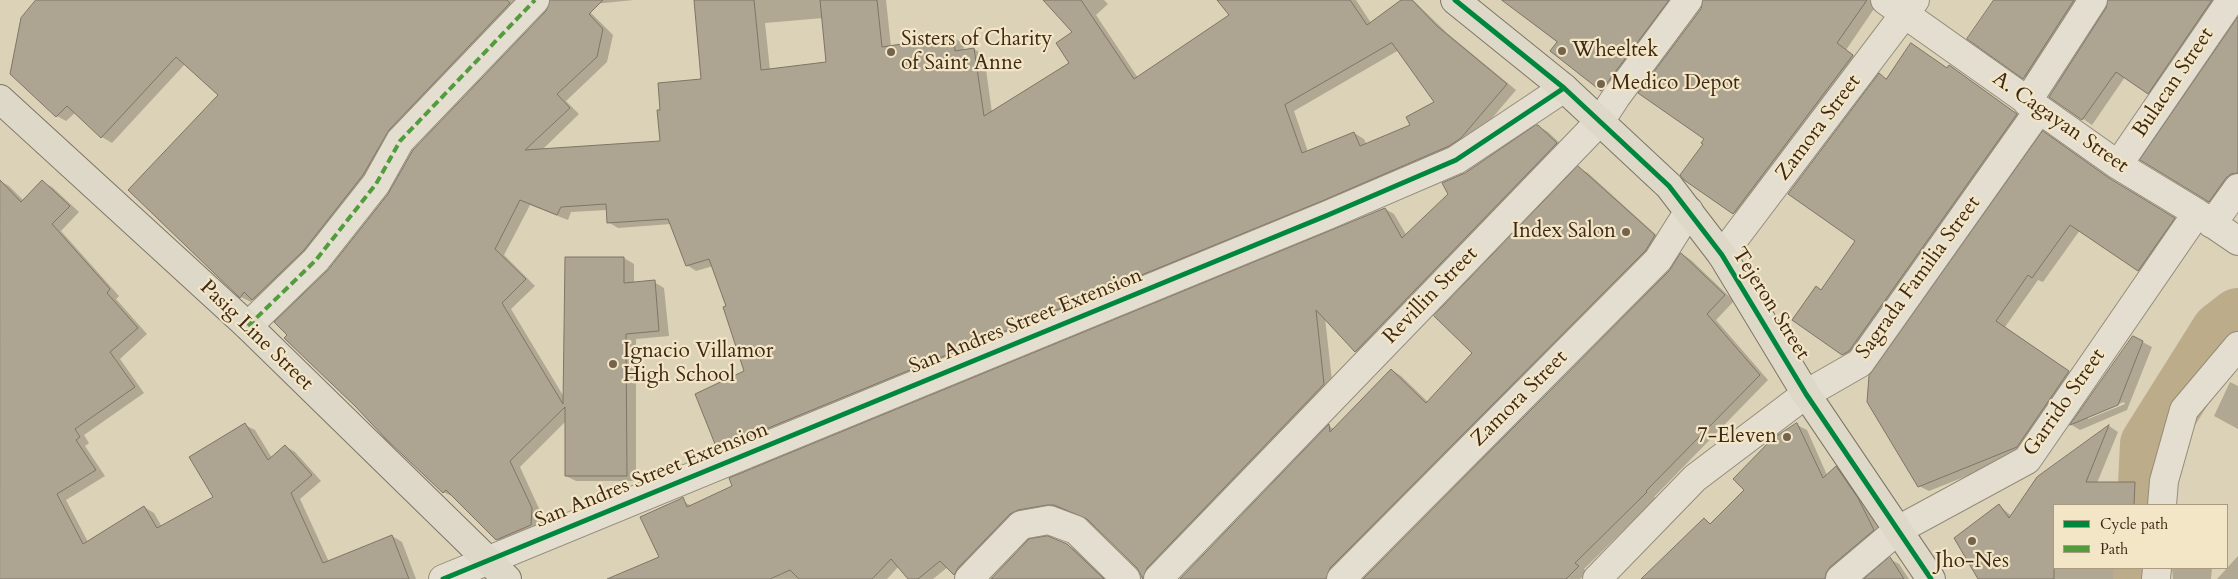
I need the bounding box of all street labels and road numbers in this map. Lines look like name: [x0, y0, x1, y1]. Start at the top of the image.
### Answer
street label: Bulacan Street: [2128, 23, 2220, 143]
street label: A. Cagayan Street: [1987, 67, 2133, 179]
street label: Zamora Street: [1771, 70, 1867, 186]
street label: Sagrada Familia Street: [1851, 192, 1987, 364]
street label: Revillin Street: [1378, 242, 1484, 350]
street label: Tejeron Street: [1726, 243, 1814, 365]
street label: San Andres Street Extension: [906, 264, 1146, 380]
street label: Pasig Line Street: [194, 276, 318, 396]
street label: Garrido Street: [2019, 344, 2111, 462]
street label: Zamora Street: [1467, 346, 1573, 452]
street label: San Andres Street Extension: [532, 418, 772, 534]

